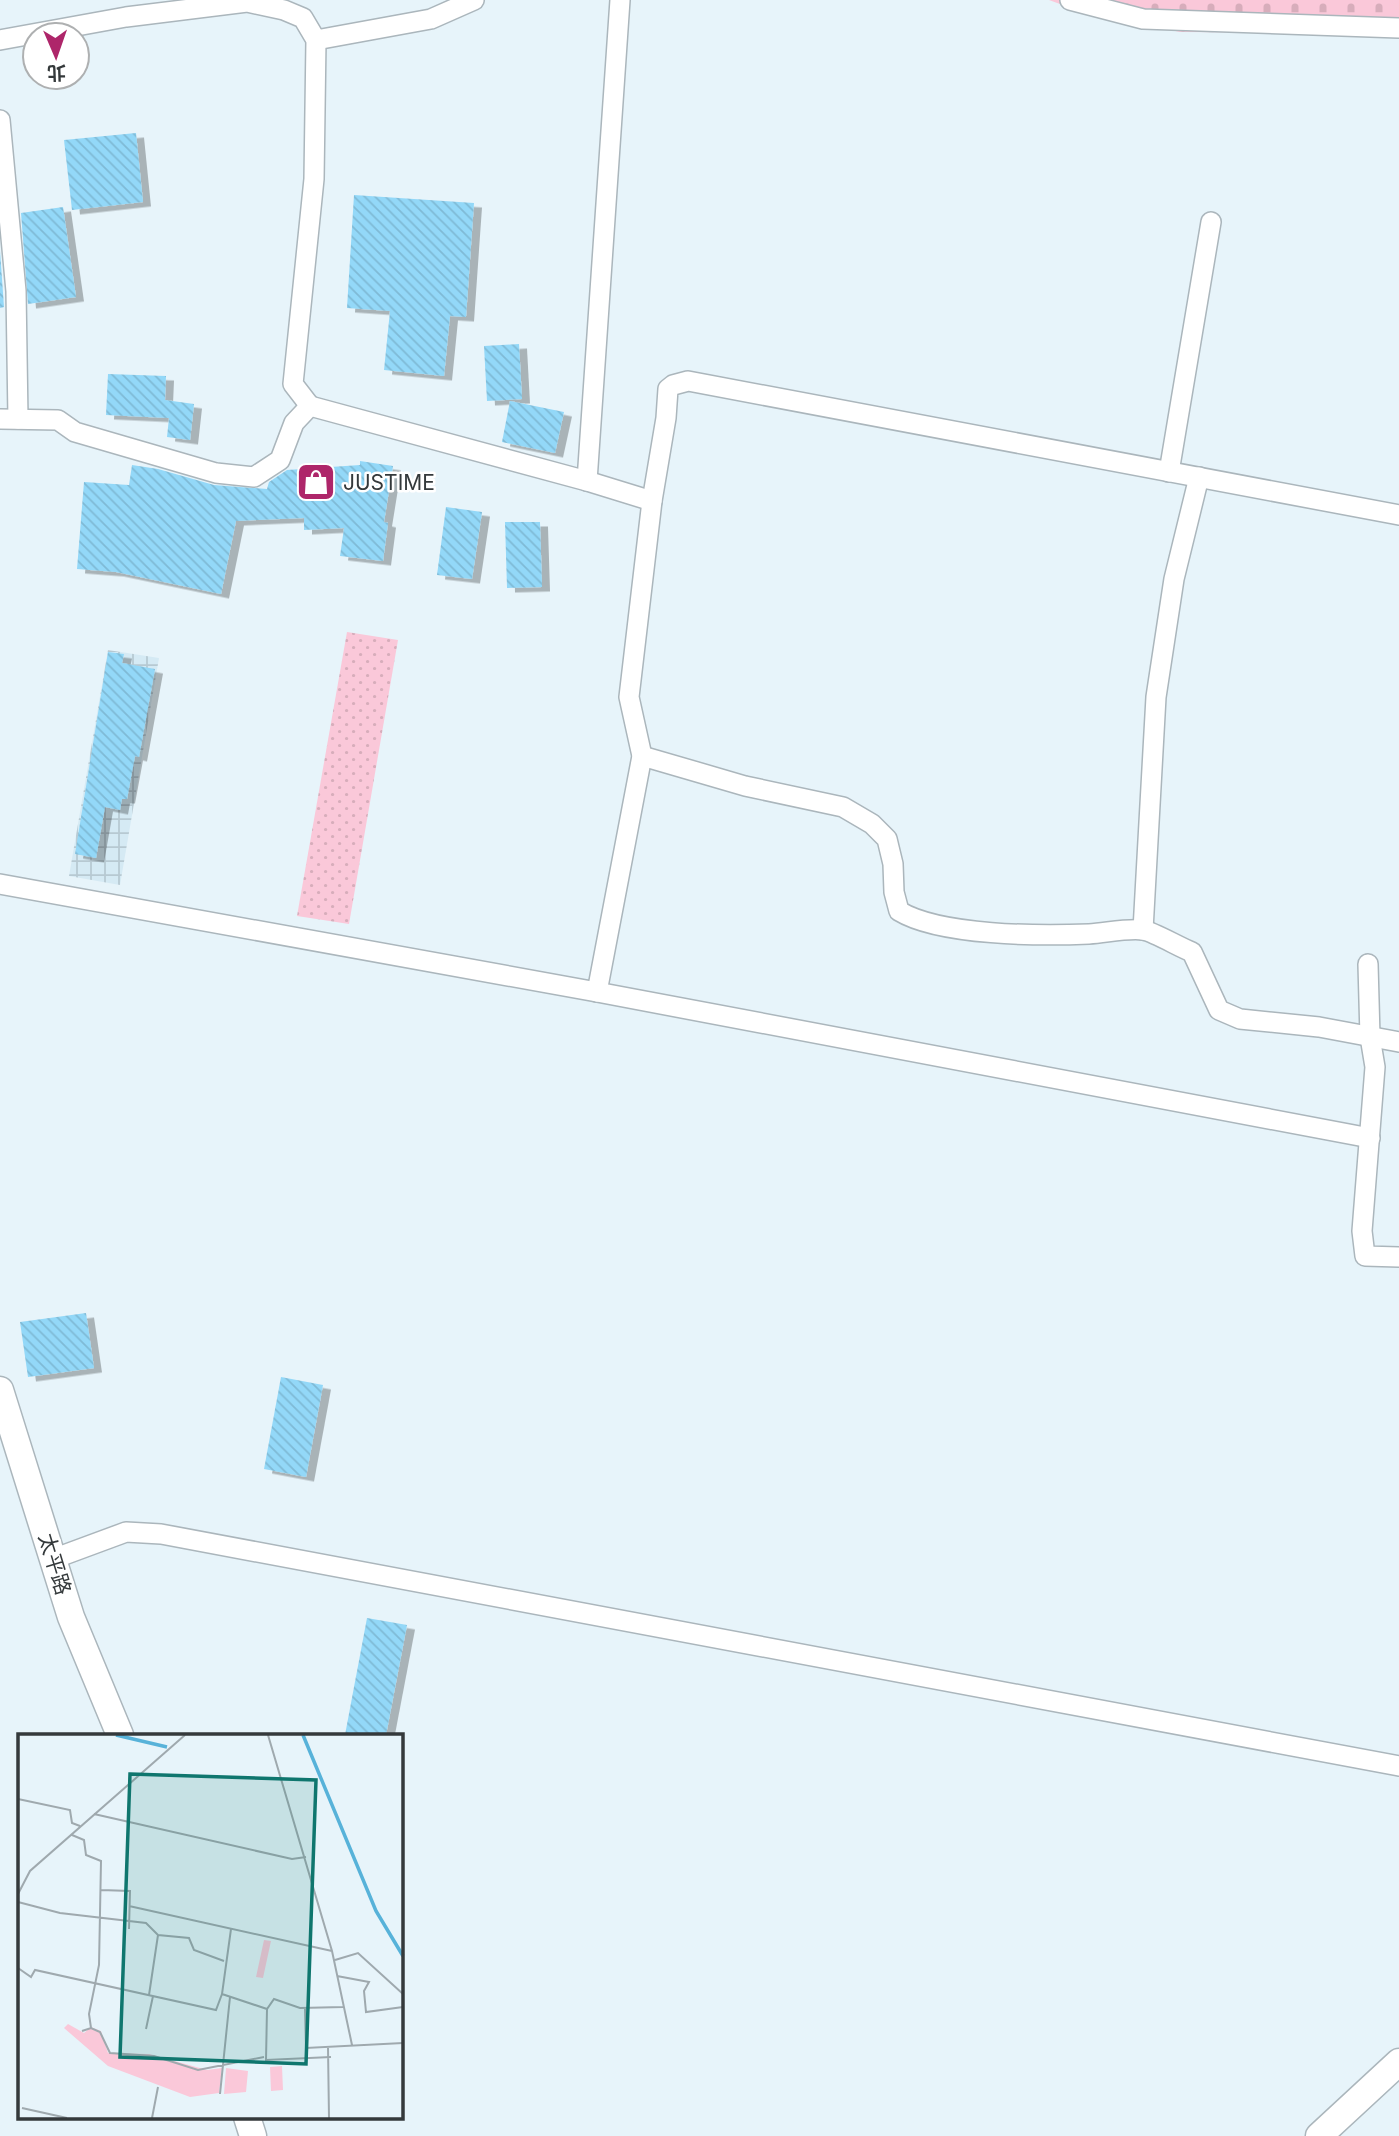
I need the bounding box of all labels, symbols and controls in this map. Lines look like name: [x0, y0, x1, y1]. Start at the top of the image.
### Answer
north arrow: [21, 21, 91, 91]
text: 北: [47, 61, 66, 84]
shop icon: JUSTIME: [295, 461, 337, 503]
place label: JUSTIME: [343, 470, 435, 495]
street label: 太平路: [34, 1530, 76, 1598]
inset map: [18, 1734, 402, 2118]

